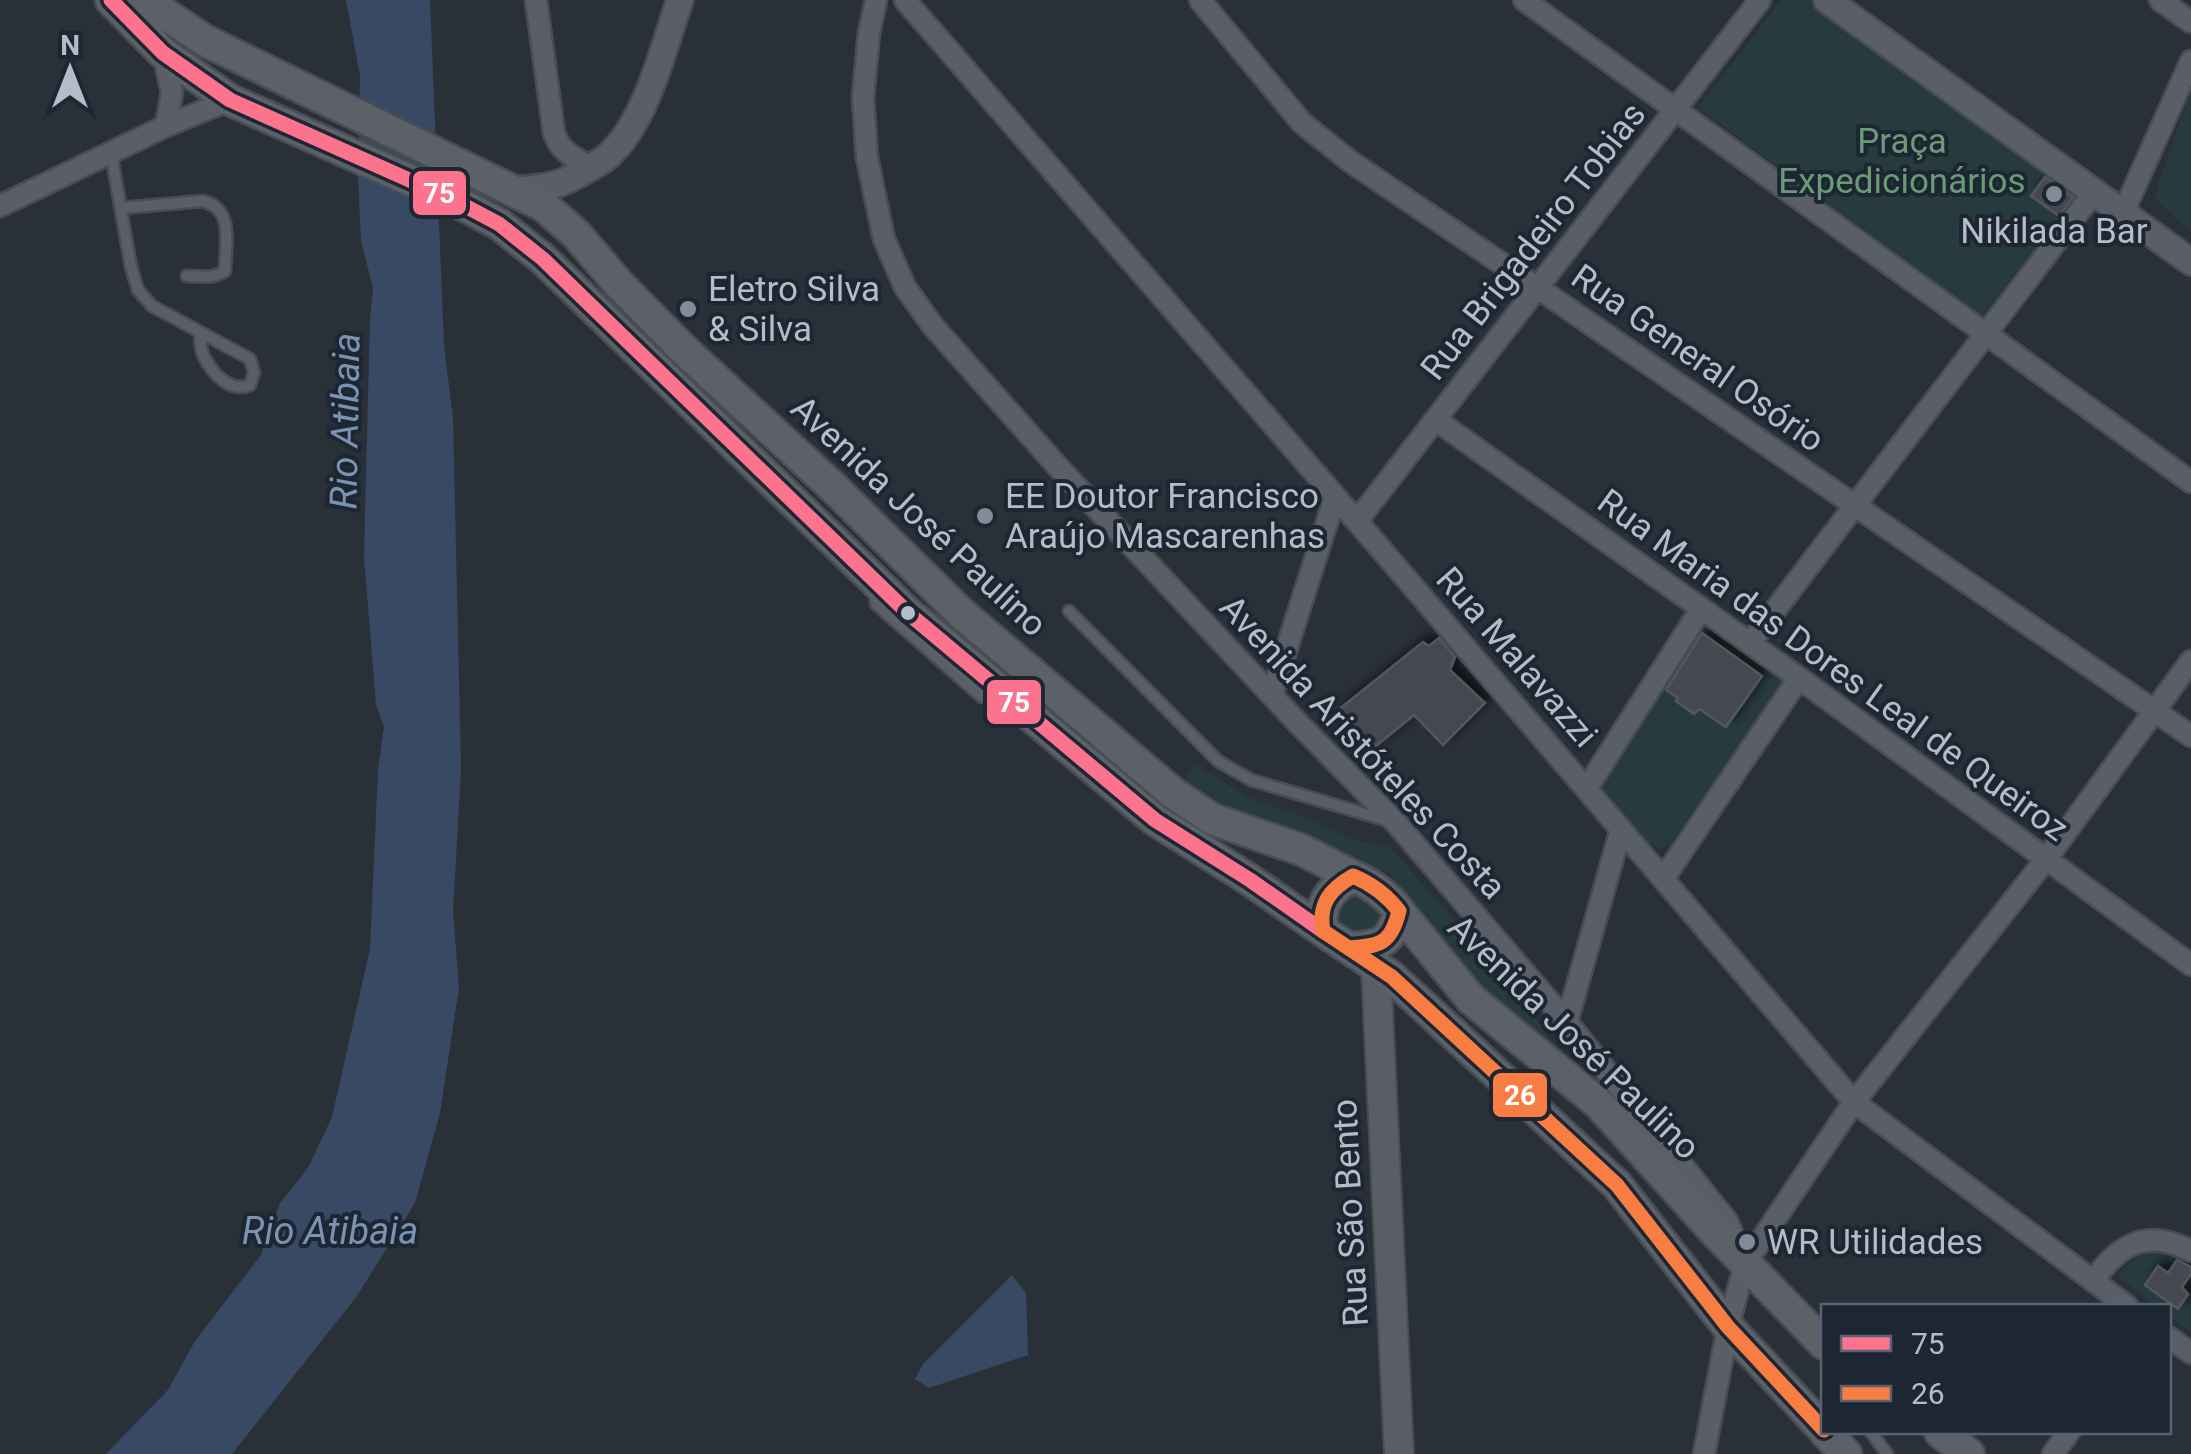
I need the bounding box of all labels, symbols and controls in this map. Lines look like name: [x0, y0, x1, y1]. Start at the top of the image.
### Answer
north arrow: [20, 20, 120, 120]
text: N: [60, 29, 80, 62]
street label: Rua Brigadeiro Tobias: [1413, 95, 1654, 388]
park label: Praça Expedicionários: [1778, 121, 2026, 202]
line badge: 75: [411, 169, 468, 217]
text: 75: [423, 177, 455, 210]
marker: Nikilada Bar: [2043, 183, 2065, 205]
place label: Nikilada Bar: [1960, 211, 2148, 252]
street label: Rua General Osório: [1564, 256, 1832, 461]
place label: Eletro Silva & Silva: [708, 269, 880, 350]
marker: Eletro Silva & Silva: [677, 298, 699, 320]
water label: Rio Atibaia: [321, 332, 369, 510]
street label: Avenida José Paulino: [783, 388, 1055, 645]
place label: EE Doutor Francisco Araújo Mascarenhas: [1005, 476, 1325, 557]
street label: Rua Maria das Dores Leal de Queiroz: [1590, 481, 2076, 850]
marker: EE Doutor Francisco Araújo Mascarenhas: [974, 505, 996, 527]
street label: Rua Malavazzi: [1428, 559, 1606, 755]
street label: Avenida Aristóteles Costa: [1211, 587, 1514, 908]
unlabelled marker: [898, 603, 918, 623]
line badge: 75: [985, 678, 1043, 726]
text: 75: [998, 686, 1030, 719]
street label: Avenida José Paulino: [1439, 907, 1708, 1168]
line badge: 26: [1491, 1071, 1549, 1119]
text: 26: [1504, 1079, 1536, 1112]
street label: Rua São Bento: [1324, 1098, 1377, 1328]
water label: Rio Atibaia: [242, 1209, 418, 1253]
place label: WR Utilidades: [1767, 1222, 1983, 1263]
marker: WR Utilidades: [1736, 1231, 1758, 1253]
legend: [1821, 1304, 2171, 1434]
text: 75: [1911, 1326, 1945, 1361]
text: 26: [1911, 1376, 1945, 1411]

